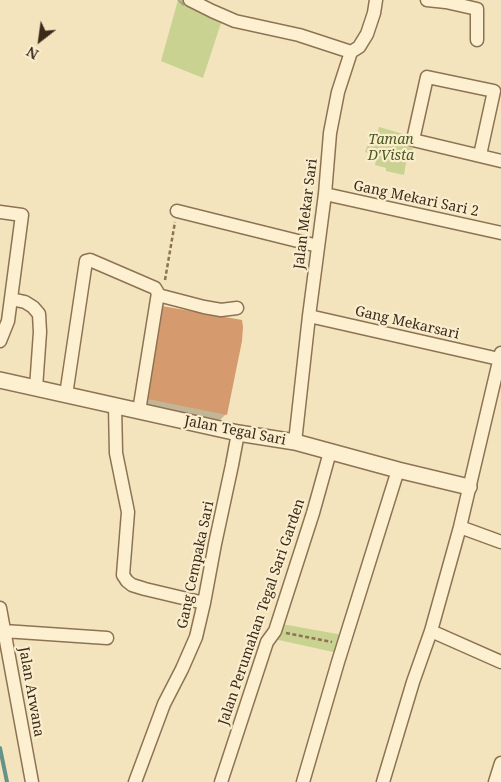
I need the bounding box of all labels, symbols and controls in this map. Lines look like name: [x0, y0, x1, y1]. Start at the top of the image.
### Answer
north arrow: [15, 15, 65, 65]
text: N: [23, 42, 42, 64]
park label: Taman D'Vista: [368, 132, 414, 164]
street label: Jalan Mekar Sari: [291, 158, 321, 270]
street label: Gang Mekari Sari 2: [352, 178, 480, 220]
street label: Gang Mekarsari: [353, 303, 461, 343]
street label: Jalan Tegal Sari: [183, 413, 287, 449]
street label: Jalan Perumahan Tegal Sari Garden: [215, 497, 309, 727]
street label: Gang Cempaka Sari: [174, 500, 218, 630]
street label: Jalan Arwana: [15, 646, 47, 738]

